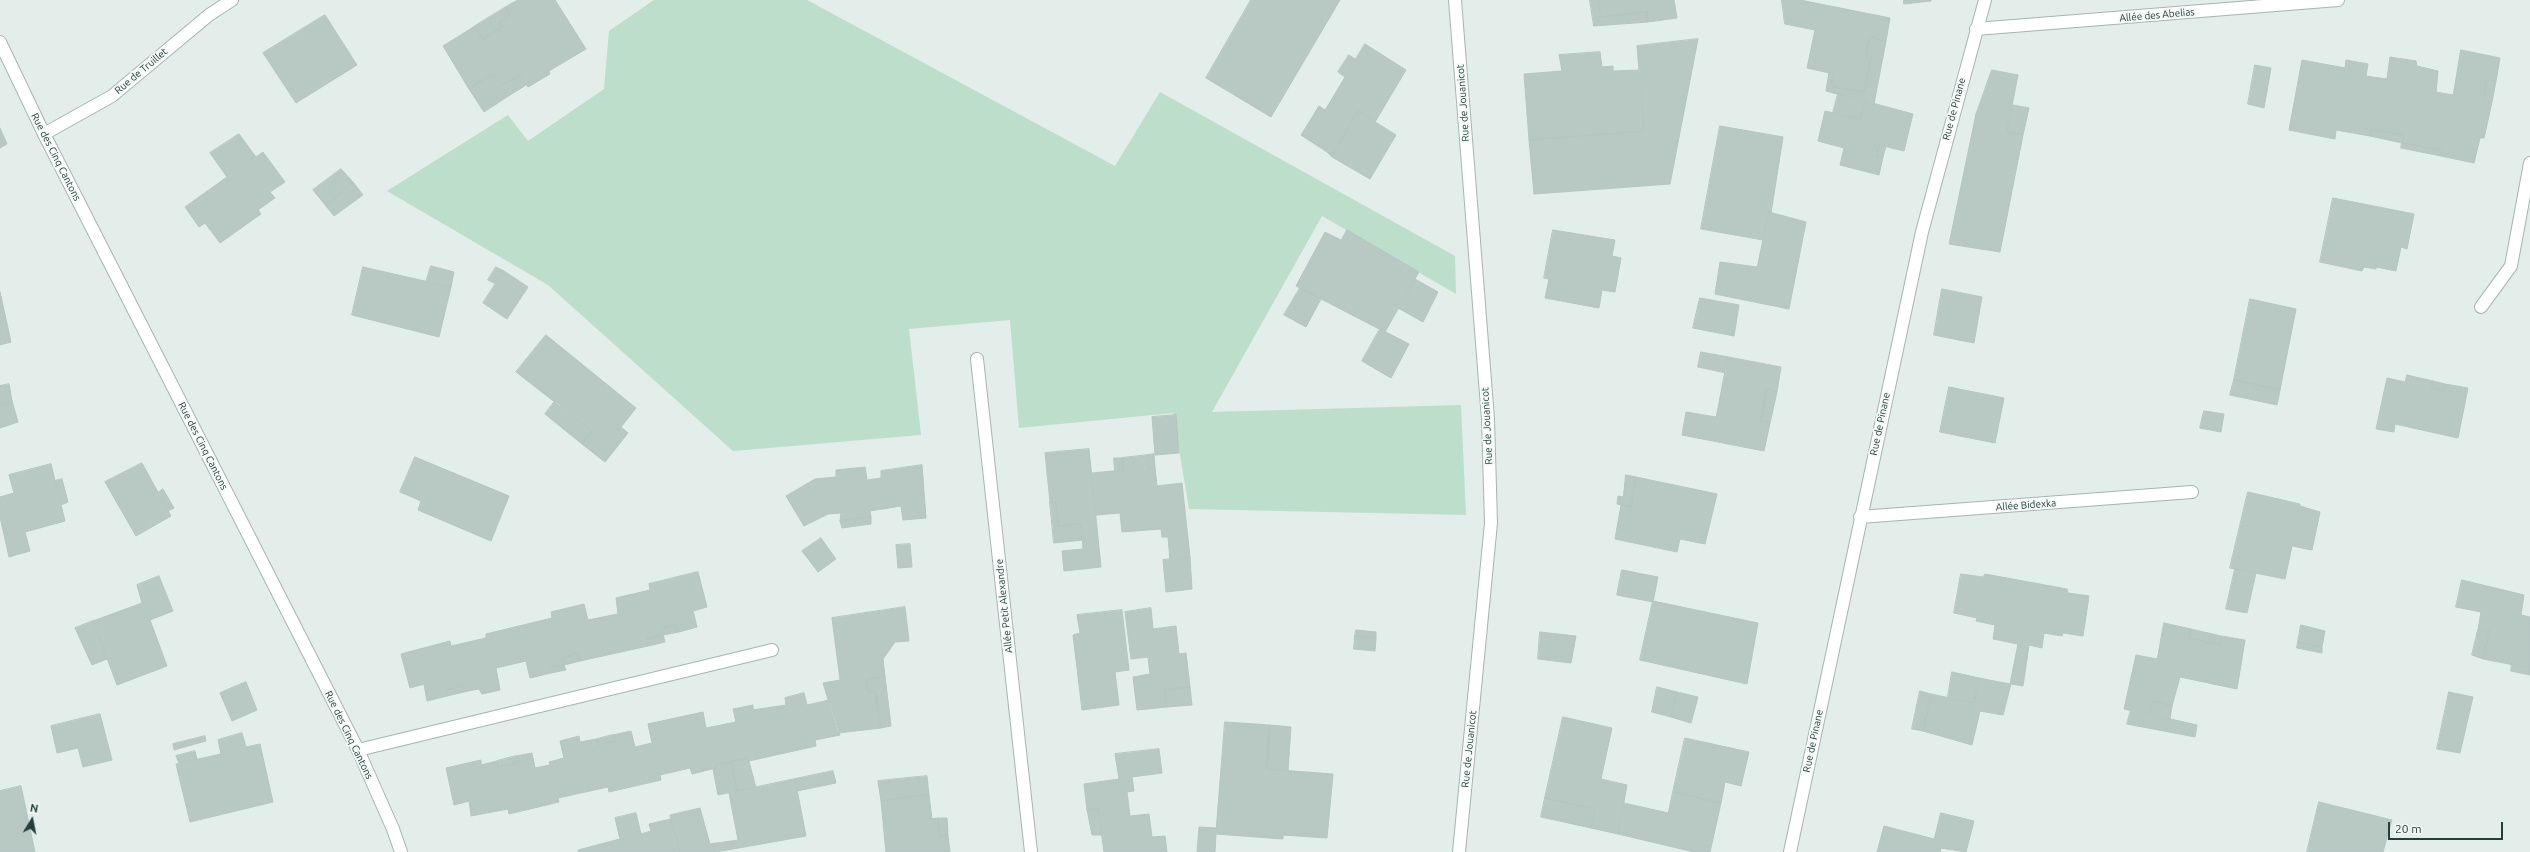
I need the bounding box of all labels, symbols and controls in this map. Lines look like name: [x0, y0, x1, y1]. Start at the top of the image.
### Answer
street label: Allée des Abelias: [2119, 6, 2195, 24]
street label: Rue de Truillet: [112, 45, 170, 97]
street label: Rue de Jouanicot: [1454, 64, 1472, 142]
street label: Rue de Pinane: [1940, 77, 1968, 141]
street label: Rue des Cinq Cantons: [29, 111, 83, 203]
street label: Rue de Jouanicot: [1479, 387, 1495, 465]
street label: Rue de Pinane: [1867, 392, 1893, 456]
street label: Rue des Cinq Cantons: [176, 400, 230, 492]
street label: Allée Bidexka: [1995, 497, 2057, 513]
street label: Allée Petit Alexandre: [993, 558, 1015, 654]
street label: Rue des Cinq Cantons: [322, 689, 376, 781]
street label: Rue de Pinane: [1800, 709, 1826, 773]
street label: Rue de Jouanicot: [1459, 710, 1479, 788]
north arrow: [12, 800, 52, 840]
text: N: [29, 802, 39, 815]
scale bar: [2390, 814, 2505, 840]
text: 20 m: [2395, 822, 2422, 835]

